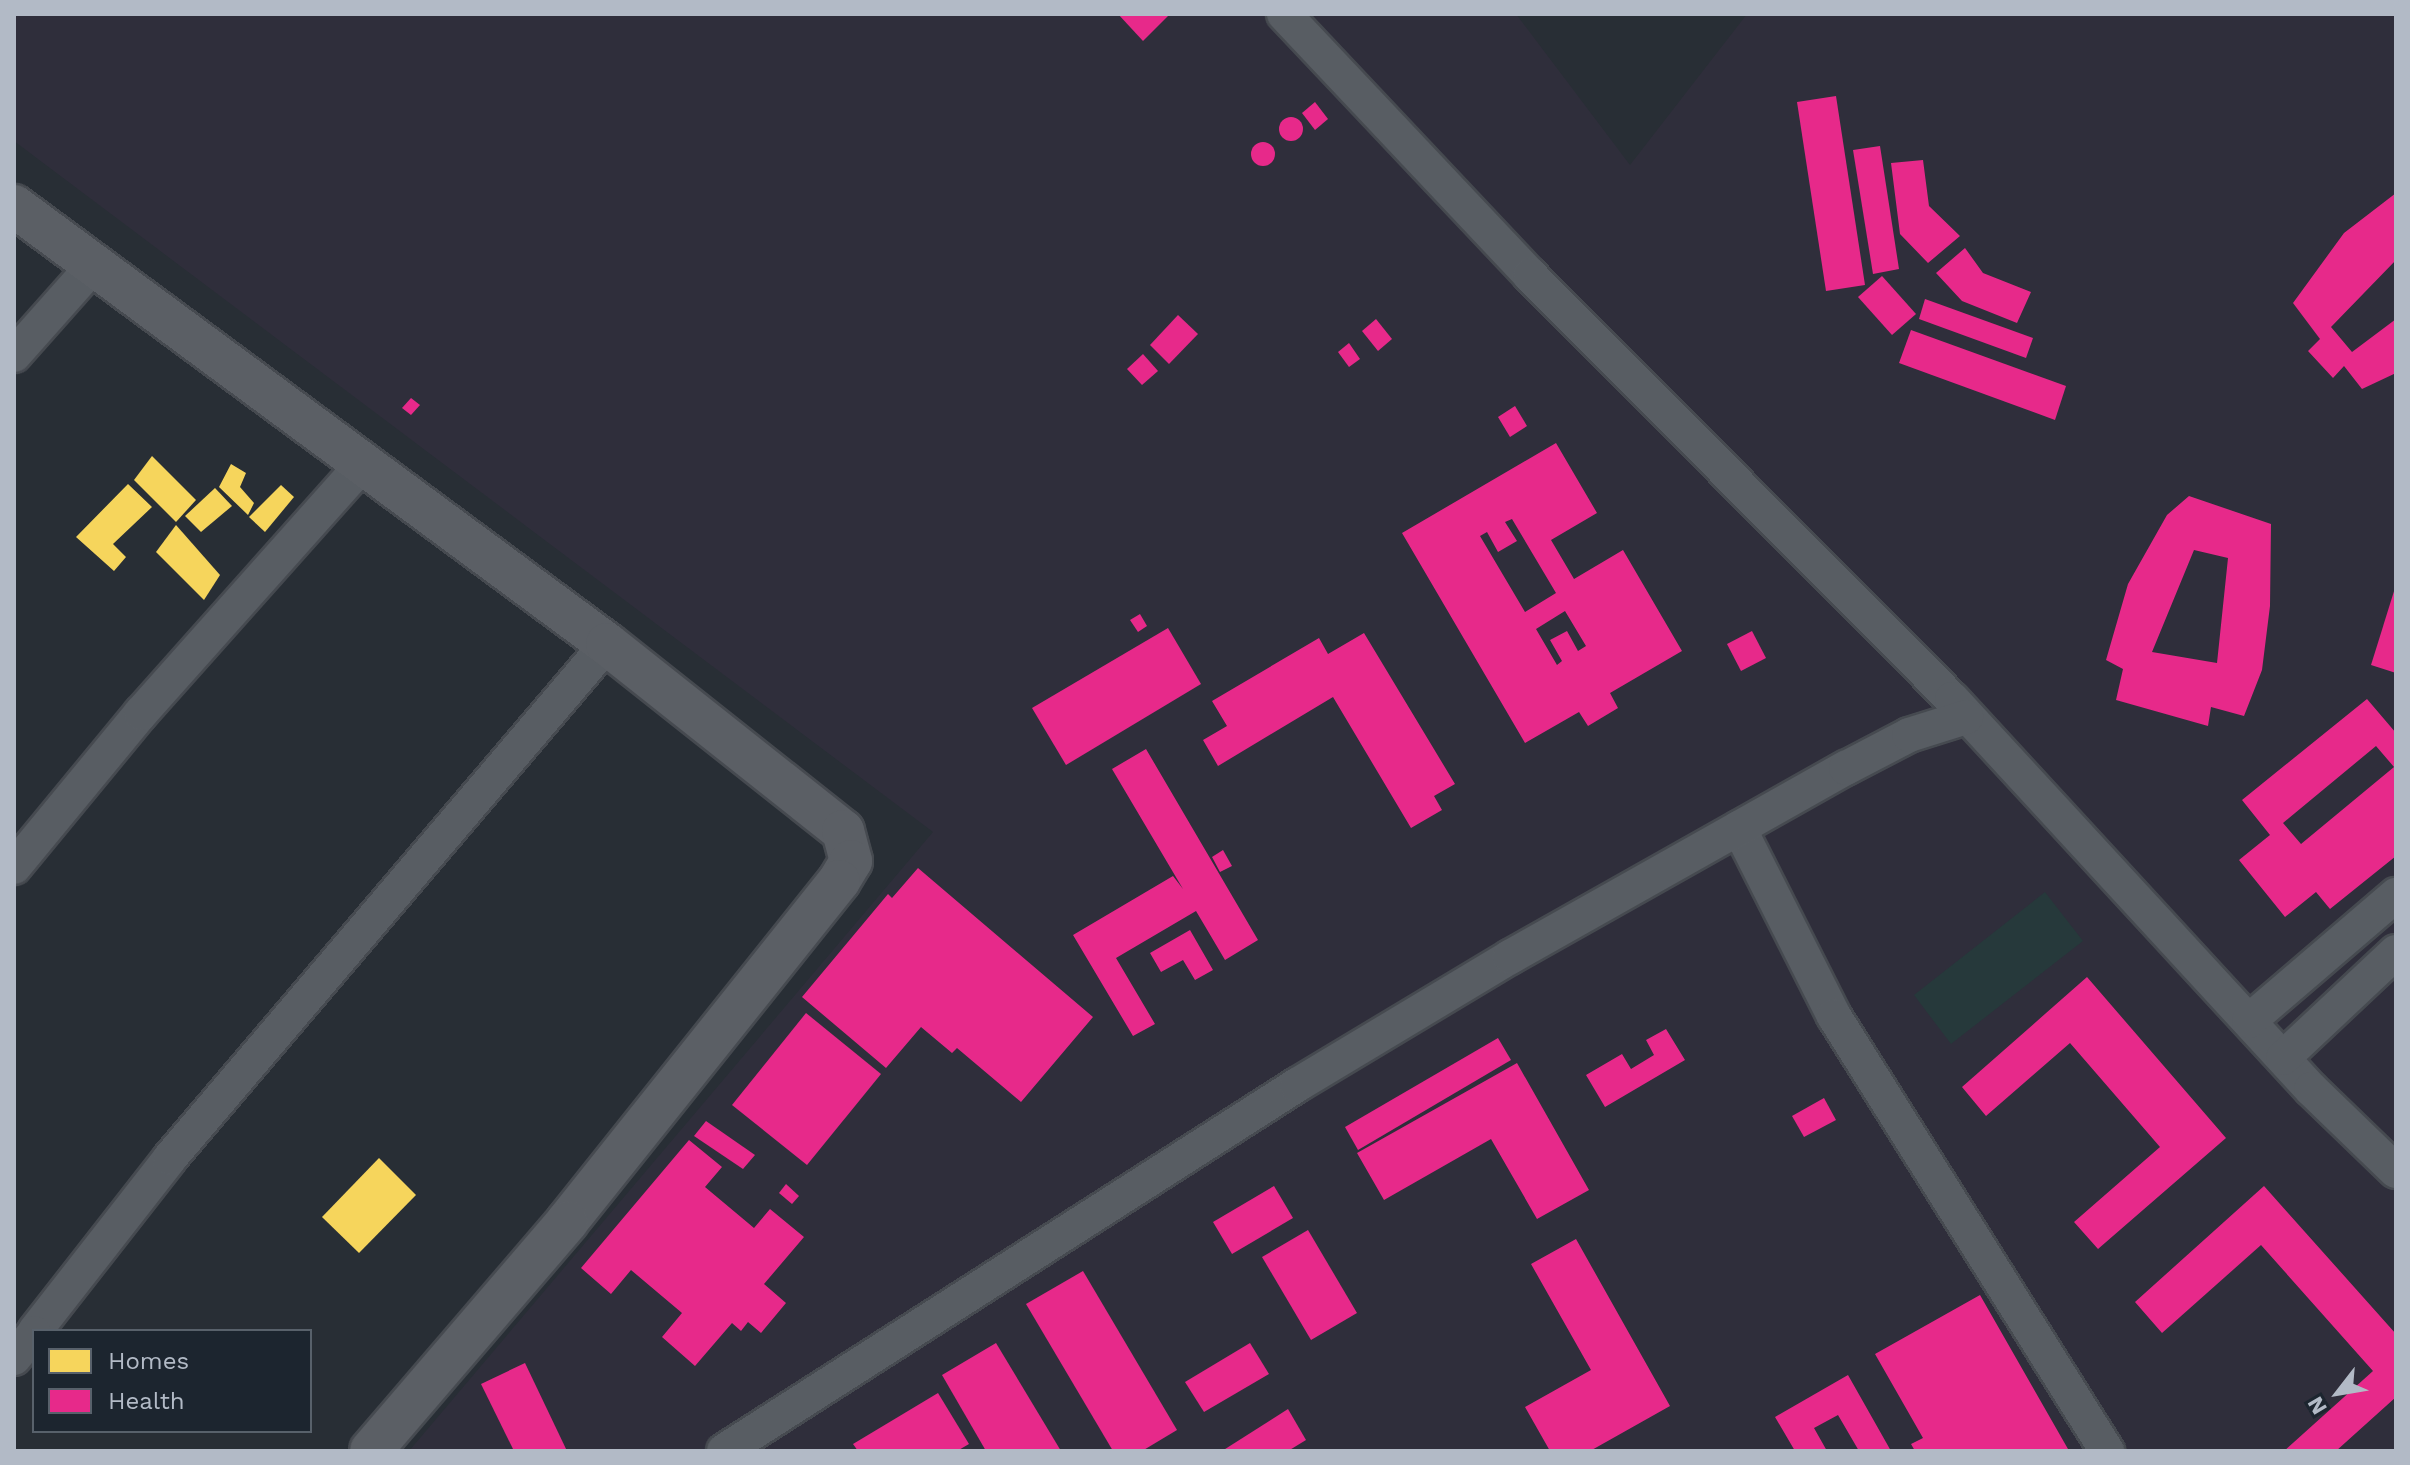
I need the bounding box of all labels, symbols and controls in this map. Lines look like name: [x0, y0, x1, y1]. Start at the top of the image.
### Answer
legend: [32, 1329, 312, 1433]
text: Homes: [108, 1347, 189, 1375]
north arrow: [2298, 1353, 2378, 1433]
text: Health: [108, 1387, 185, 1415]
text: N: [2302, 1392, 2332, 1419]

